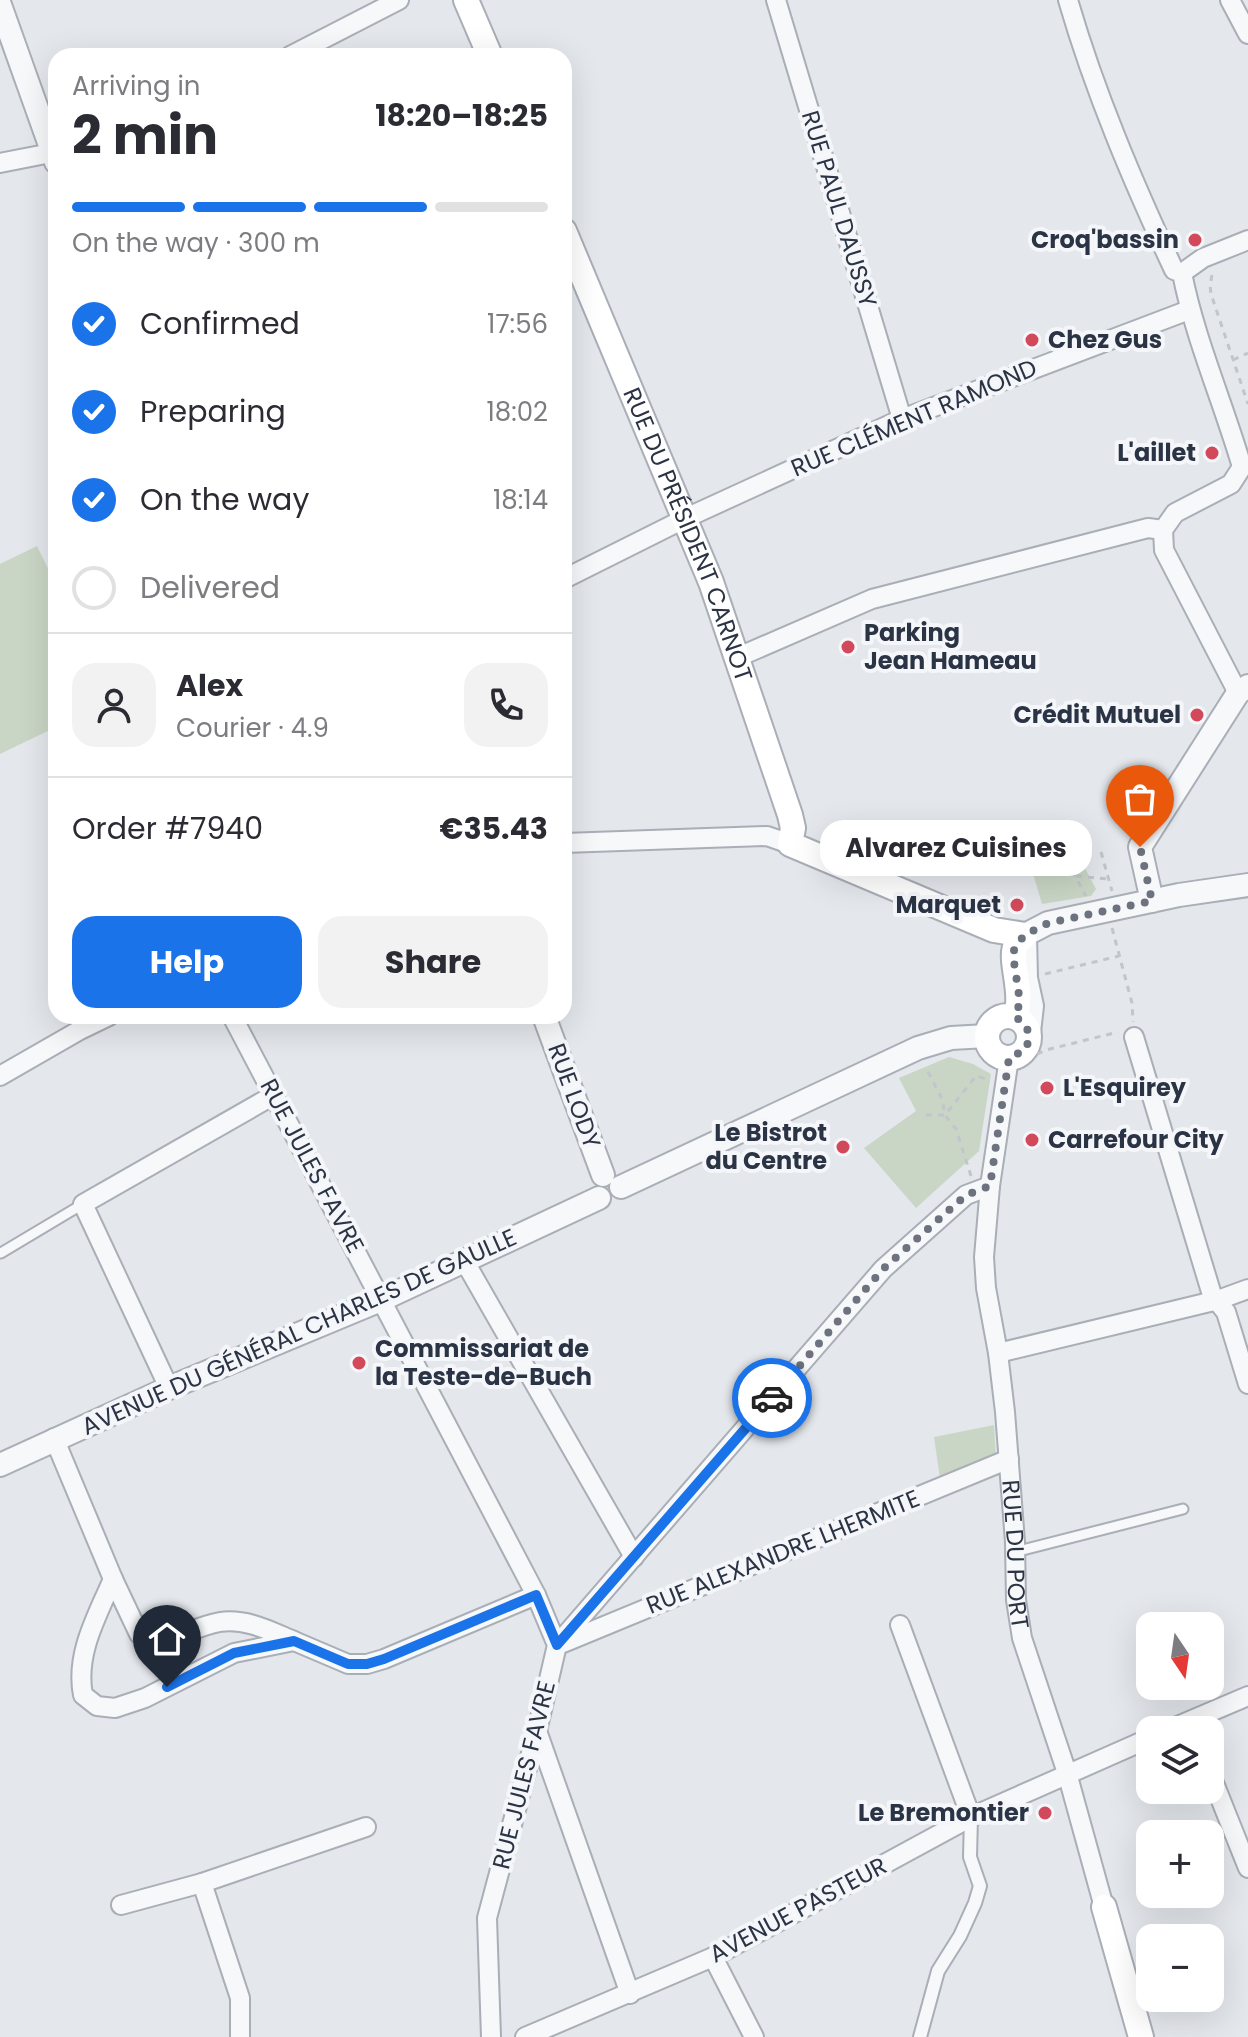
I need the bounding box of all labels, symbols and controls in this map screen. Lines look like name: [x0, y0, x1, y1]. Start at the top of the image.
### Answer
text: Arriving in: [72, 68, 201, 104]
text: 18:20–18:25: [375, 94, 548, 137]
text: 2 min: [72, 99, 218, 172]
street label: RUE PAUL DAUSSY: [794, 106, 885, 311]
place label: Croq'bassin: [1031, 223, 1179, 256]
text: On the way · 300 m: [72, 225, 320, 261]
marker: Croq'bassin: [1186, 231, 1204, 249]
icon: check: [72, 302, 116, 346]
text: Confirmed: [140, 302, 300, 345]
text: 17:56: [487, 306, 548, 342]
place label: Chez Gus: [1048, 323, 1162, 356]
marker: Chez Gus: [1023, 331, 1041, 349]
street label: RUE CLÉMENT RAMOND: [786, 351, 1042, 484]
street label: RUE DU PRÉSIDENT CARNOT: [615, 382, 761, 686]
icon: check: [72, 390, 116, 434]
text: Preparing: [140, 390, 286, 433]
text: 18:02: [486, 394, 548, 430]
place label: L'aillet: [1117, 436, 1196, 469]
marker: L'aillet: [1203, 444, 1221, 462]
icon: check: [72, 478, 116, 522]
text: On the way: [140, 478, 309, 521]
text: 18:14: [493, 482, 548, 518]
text: Delivered: [140, 566, 280, 609]
place label: Parking Jean Hameau: [864, 616, 1037, 677]
marker: Parking Jean Hameau: [839, 638, 857, 656]
button: person: [72, 663, 156, 747]
button: phone: [464, 663, 548, 747]
text: Alex: [176, 664, 243, 707]
place label: Crédit Mutuel: [1013, 698, 1181, 731]
marker: Crédit Mutuel: [1188, 706, 1206, 724]
text: Courier · 4.9: [176, 710, 329, 746]
pin: [1106, 765, 1174, 847]
icon: bag: [1118, 777, 1162, 821]
text: Order #7940: [72, 807, 263, 850]
text: €35.43: [440, 807, 548, 850]
callout: Alvarez Cuisines: [820, 819, 1092, 875]
text: Alvarez Cuisines: [845, 830, 1067, 866]
place label: Marquet: [895, 888, 1001, 921]
marker: Marquet: [1008, 896, 1026, 914]
button: Help: [72, 916, 302, 1008]
button: Share: [318, 916, 548, 1008]
street label: RUE LODY: [540, 1039, 609, 1153]
place label: L'Esquirey: [1063, 1071, 1187, 1104]
street label: RUE JULES FAVRE: [253, 1073, 372, 1259]
marker: L'Esquirey: [1038, 1079, 1056, 1097]
place label: Le Bistrot du Centre: [705, 1116, 827, 1177]
place label: Carrefour City: [1048, 1123, 1224, 1156]
marker: Carrefour City: [1023, 1131, 1041, 1149]
marker: Le Bistrot du Centre: [834, 1138, 852, 1156]
street label: AVENUE DU GÉNÉRAL CHARLES DE GAULLE: [76, 1220, 521, 1443]
place label: Commissariat de la Teste-de-Buch: [375, 1332, 592, 1393]
marker: Commissariat de la Teste-de-Buch: [350, 1354, 368, 1372]
courier: [732, 1358, 812, 1438]
icon: car: [750, 1376, 794, 1420]
street label: RUE DU PORT: [994, 1479, 1037, 1631]
street label: RUE ALEXANDRE LHERMITE: [641, 1481, 925, 1622]
pin: [133, 1605, 201, 1687]
north arrow: [1136, 1612, 1224, 1700]
map controls: [1136, 1612, 1224, 2012]
icon: home: [145, 1617, 189, 1661]
street label: RUE JULES FAVRE: [484, 1677, 563, 1873]
button: layers: [1136, 1716, 1224, 1804]
place label: Le Bremontier: [858, 1796, 1029, 1829]
marker: Le Bremontier: [1036, 1804, 1054, 1822]
button: +: [1136, 1820, 1224, 1908]
street label: AVENUE PASTEUR: [703, 1849, 892, 1970]
button: −: [1136, 1924, 1224, 2012]

